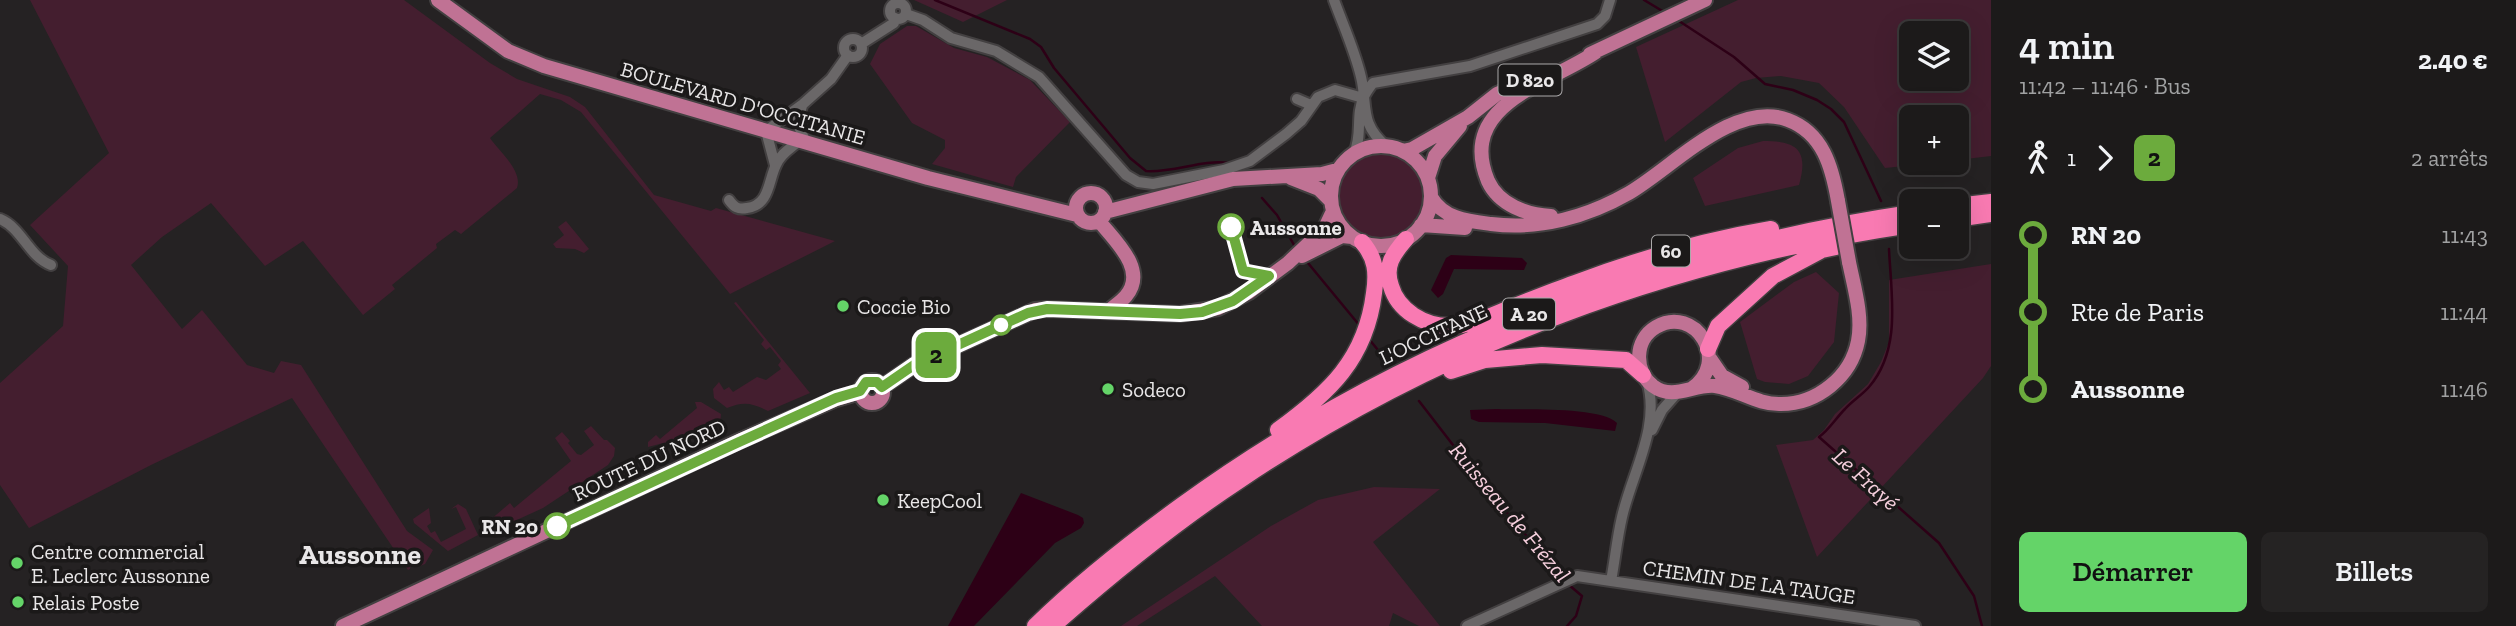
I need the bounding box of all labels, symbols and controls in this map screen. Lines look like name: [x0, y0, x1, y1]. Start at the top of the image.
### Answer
map controls: [1899, 21, 1969, 259]
button: layers: [1899, 21, 1969, 91]
text: 4 min: [2019, 23, 2114, 69]
text: 2.40 €: [2418, 44, 2488, 76]
street label: BOULEVARD D'OCCITANIE: [618, 56, 868, 150]
road number: D 820: [1498, 64, 1562, 96]
text: 11:42 – 11:46 · Bus: [2019, 72, 2191, 100]
button: +: [1899, 105, 1969, 175]
icon: walk: [2019, 139, 2057, 177]
icon: forward: [2086, 139, 2124, 177]
text: 2: [2148, 143, 2161, 172]
text: 1: [2067, 144, 2076, 172]
text: 2 arrêts: [2411, 144, 2488, 172]
button: −: [1899, 189, 1969, 259]
marker: Aussonne: [1218, 214, 1244, 240]
place label: Aussonne: [1250, 215, 1342, 240]
text: RN 20: [2071, 219, 2141, 251]
text: 11:43: [2441, 221, 2488, 249]
road number: 60: [1652, 235, 1690, 266]
place label: Coccie Bio: [857, 294, 951, 319]
text: Rte de Paris: [2071, 296, 2204, 328]
marker: Coccie Bio: [835, 298, 851, 314]
street label: L'OCCITANE: [1375, 298, 1491, 370]
road number: A 20: [1503, 298, 1555, 330]
text: 11:44: [2440, 298, 2488, 326]
unlabelled marker: [991, 315, 1011, 335]
line badge: 2: [913, 332, 959, 378]
text: 2: [930, 340, 942, 369]
text: Aussonne: [2071, 373, 2185, 405]
text: 11:46: [2441, 375, 2488, 403]
place label: Sodeco: [1122, 377, 1186, 402]
marker: Sodeco: [1100, 381, 1116, 397]
street label: ROUTE DU NORD: [569, 414, 729, 506]
water label: Ruisseau de Frézal: [1443, 436, 1577, 588]
water label: Le Frayé: [1827, 442, 1905, 516]
place label: KeepCool: [897, 488, 982, 513]
marker: KeepCool: [875, 492, 891, 508]
marker: RN 20: [544, 513, 570, 539]
place label: RN 20: [481, 514, 538, 539]
button: Démarrer: [2019, 532, 2247, 612]
button: Billets: [2261, 532, 2488, 612]
district label: Aussonne: [299, 538, 421, 571]
place label: Centre commercial E. Leclerc Aussonne: [31, 539, 210, 588]
marker: Centre commercial E. Leclerc Aussonne: [9, 555, 25, 571]
street label: CHEMIN DE LA TAUGE: [1641, 555, 1857, 609]
place label: Relais Poste: [32, 590, 140, 615]
marker: Relais Poste: [10, 594, 26, 610]

